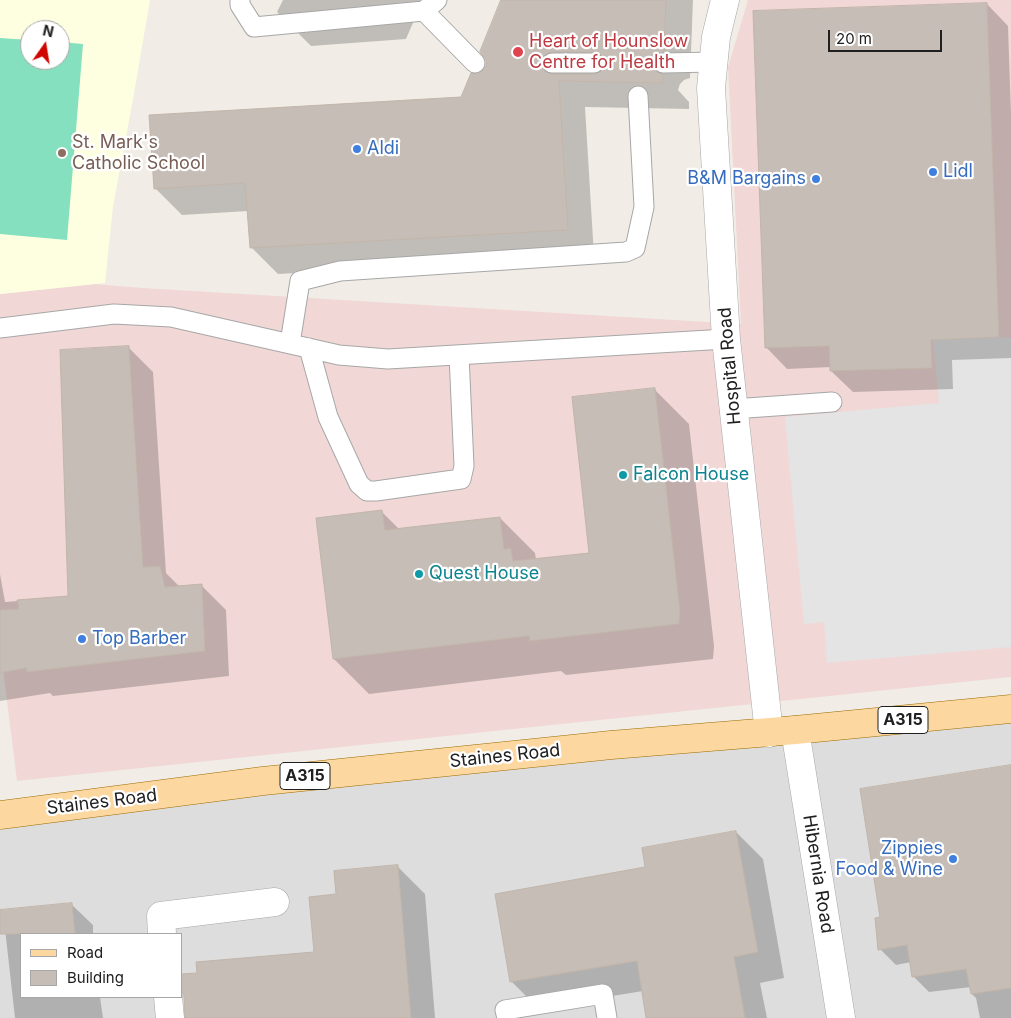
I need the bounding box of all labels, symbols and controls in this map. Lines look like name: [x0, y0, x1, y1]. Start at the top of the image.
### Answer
north arrow: [20, 20, 70, 70]
scale bar: [831, 20, 945, 52]
text: N: [41, 21, 55, 40]
text: 20 m: [836, 29, 872, 48]
place label: Heart of Hounslow Centre for Health: [529, 31, 688, 74]
marker: Heart of Hounslow Centre for Health: [511, 45, 525, 59]
place label: St. Mark's Catholic School: [72, 132, 205, 174]
place label: Aldi: [367, 138, 399, 160]
marker: Aldi: [351, 143, 363, 155]
marker: St. Mark's Catholic School: [56, 147, 68, 159]
place label: Lidl: [943, 161, 973, 183]
marker: Lidl: [927, 166, 939, 178]
place label: B&M Bargains: [687, 168, 806, 190]
marker: B&M Bargains: [810, 173, 822, 185]
street label: Hospital Road: [714, 306, 746, 426]
place label: Falcon House: [633, 464, 749, 486]
marker: Falcon House: [617, 469, 629, 481]
place label: Quest House: [429, 563, 539, 585]
marker: Quest House: [413, 568, 425, 580]
place label: Top Barber: [92, 628, 186, 650]
marker: Top Barber: [76, 633, 88, 645]
road number: A315: [878, 706, 928, 734]
street label: Staines Road: [449, 739, 561, 773]
road number: A315: [280, 762, 330, 789]
street label: Staines Road: [46, 785, 158, 819]
street label: Hibernia Road: [798, 813, 838, 935]
place label: Zippies Food & Wine: [836, 838, 943, 881]
marker: Zippies Food & Wine: [947, 853, 959, 865]
legend: [20, 933, 182, 998]
text: Road: [67, 943, 103, 962]
text: Building: [67, 968, 124, 987]

